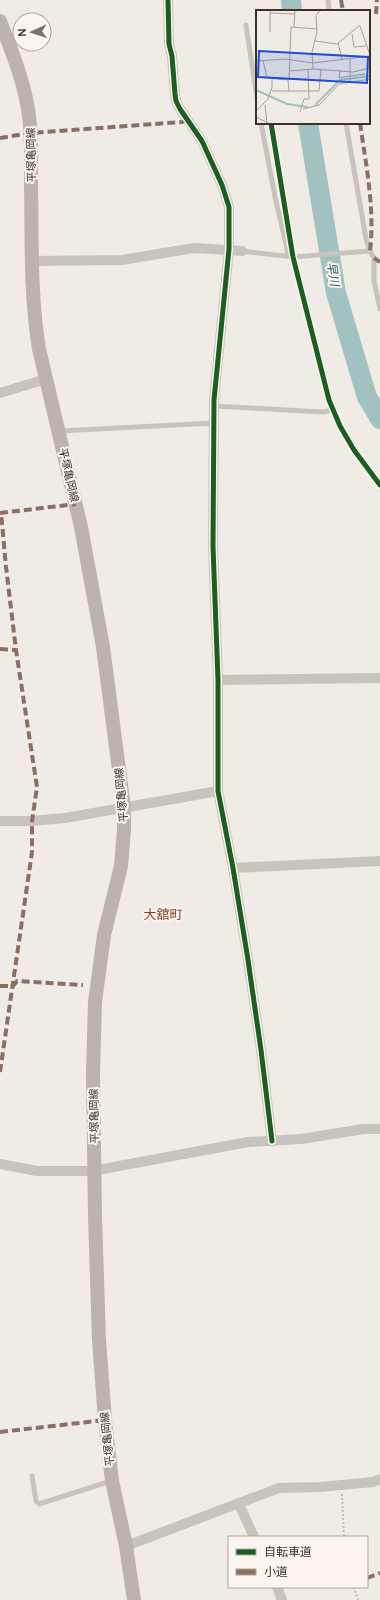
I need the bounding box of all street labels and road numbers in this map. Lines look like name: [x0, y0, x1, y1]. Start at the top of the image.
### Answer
street label: 平塚亀岡線: [23, 127, 38, 183]
street label: 平塚亀岡線: [56, 446, 83, 503]
street label: 平塚亀岡線: [111, 767, 130, 823]
street label: 平塚亀岡線: [86, 1088, 101, 1144]
street label: 平塚亀岡線: [96, 1411, 117, 1467]

